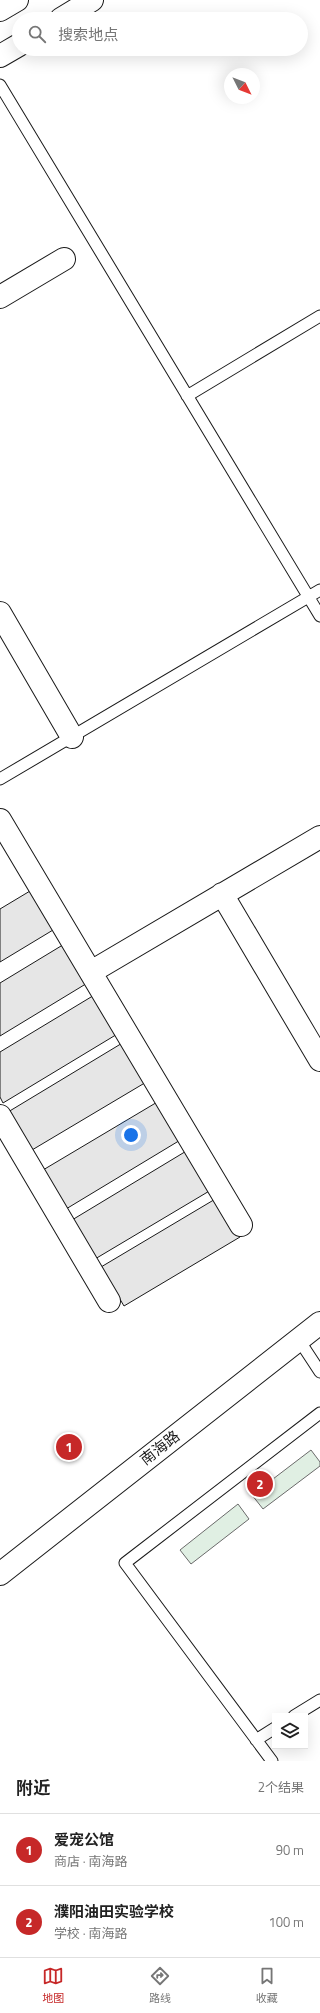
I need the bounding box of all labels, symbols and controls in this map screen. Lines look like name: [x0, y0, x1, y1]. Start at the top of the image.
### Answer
search box: [12, 12, 308, 56]
icon: search: [26, 23, 48, 45]
text: 搜索地点: [58, 23, 118, 46]
north arrow: [224, 68, 260, 104]
your location: [121, 1125, 141, 1145]
street label: 南海路: [135, 1425, 185, 1471]
pin: 1: [56, 1432, 82, 1462]
pin: 2: [247, 1469, 273, 1499]
map controls: [272, 1713, 308, 1749]
button: layers: [272, 1713, 308, 1749]
text: 附近: [16, 1775, 50, 1801]
text: 2个结果: [258, 1777, 304, 1797]
text: 爱宠公馆: [54, 1828, 114, 1851]
text: 1: [25, 1840, 33, 1860]
text: 90 m: [276, 1840, 304, 1860]
text: 商店 · 南海路: [54, 1851, 128, 1871]
text: 濮阳油田实验学校: [54, 1900, 174, 1923]
text: 2: [25, 1912, 33, 1932]
text: 100 m: [268, 1912, 304, 1932]
text: 学校 · 南海路: [54, 1923, 128, 1943]
tab: 地图: [42, 1965, 64, 2006]
tab: 路线: [149, 1965, 171, 2006]
tab: 收藏: [256, 1965, 278, 2006]

